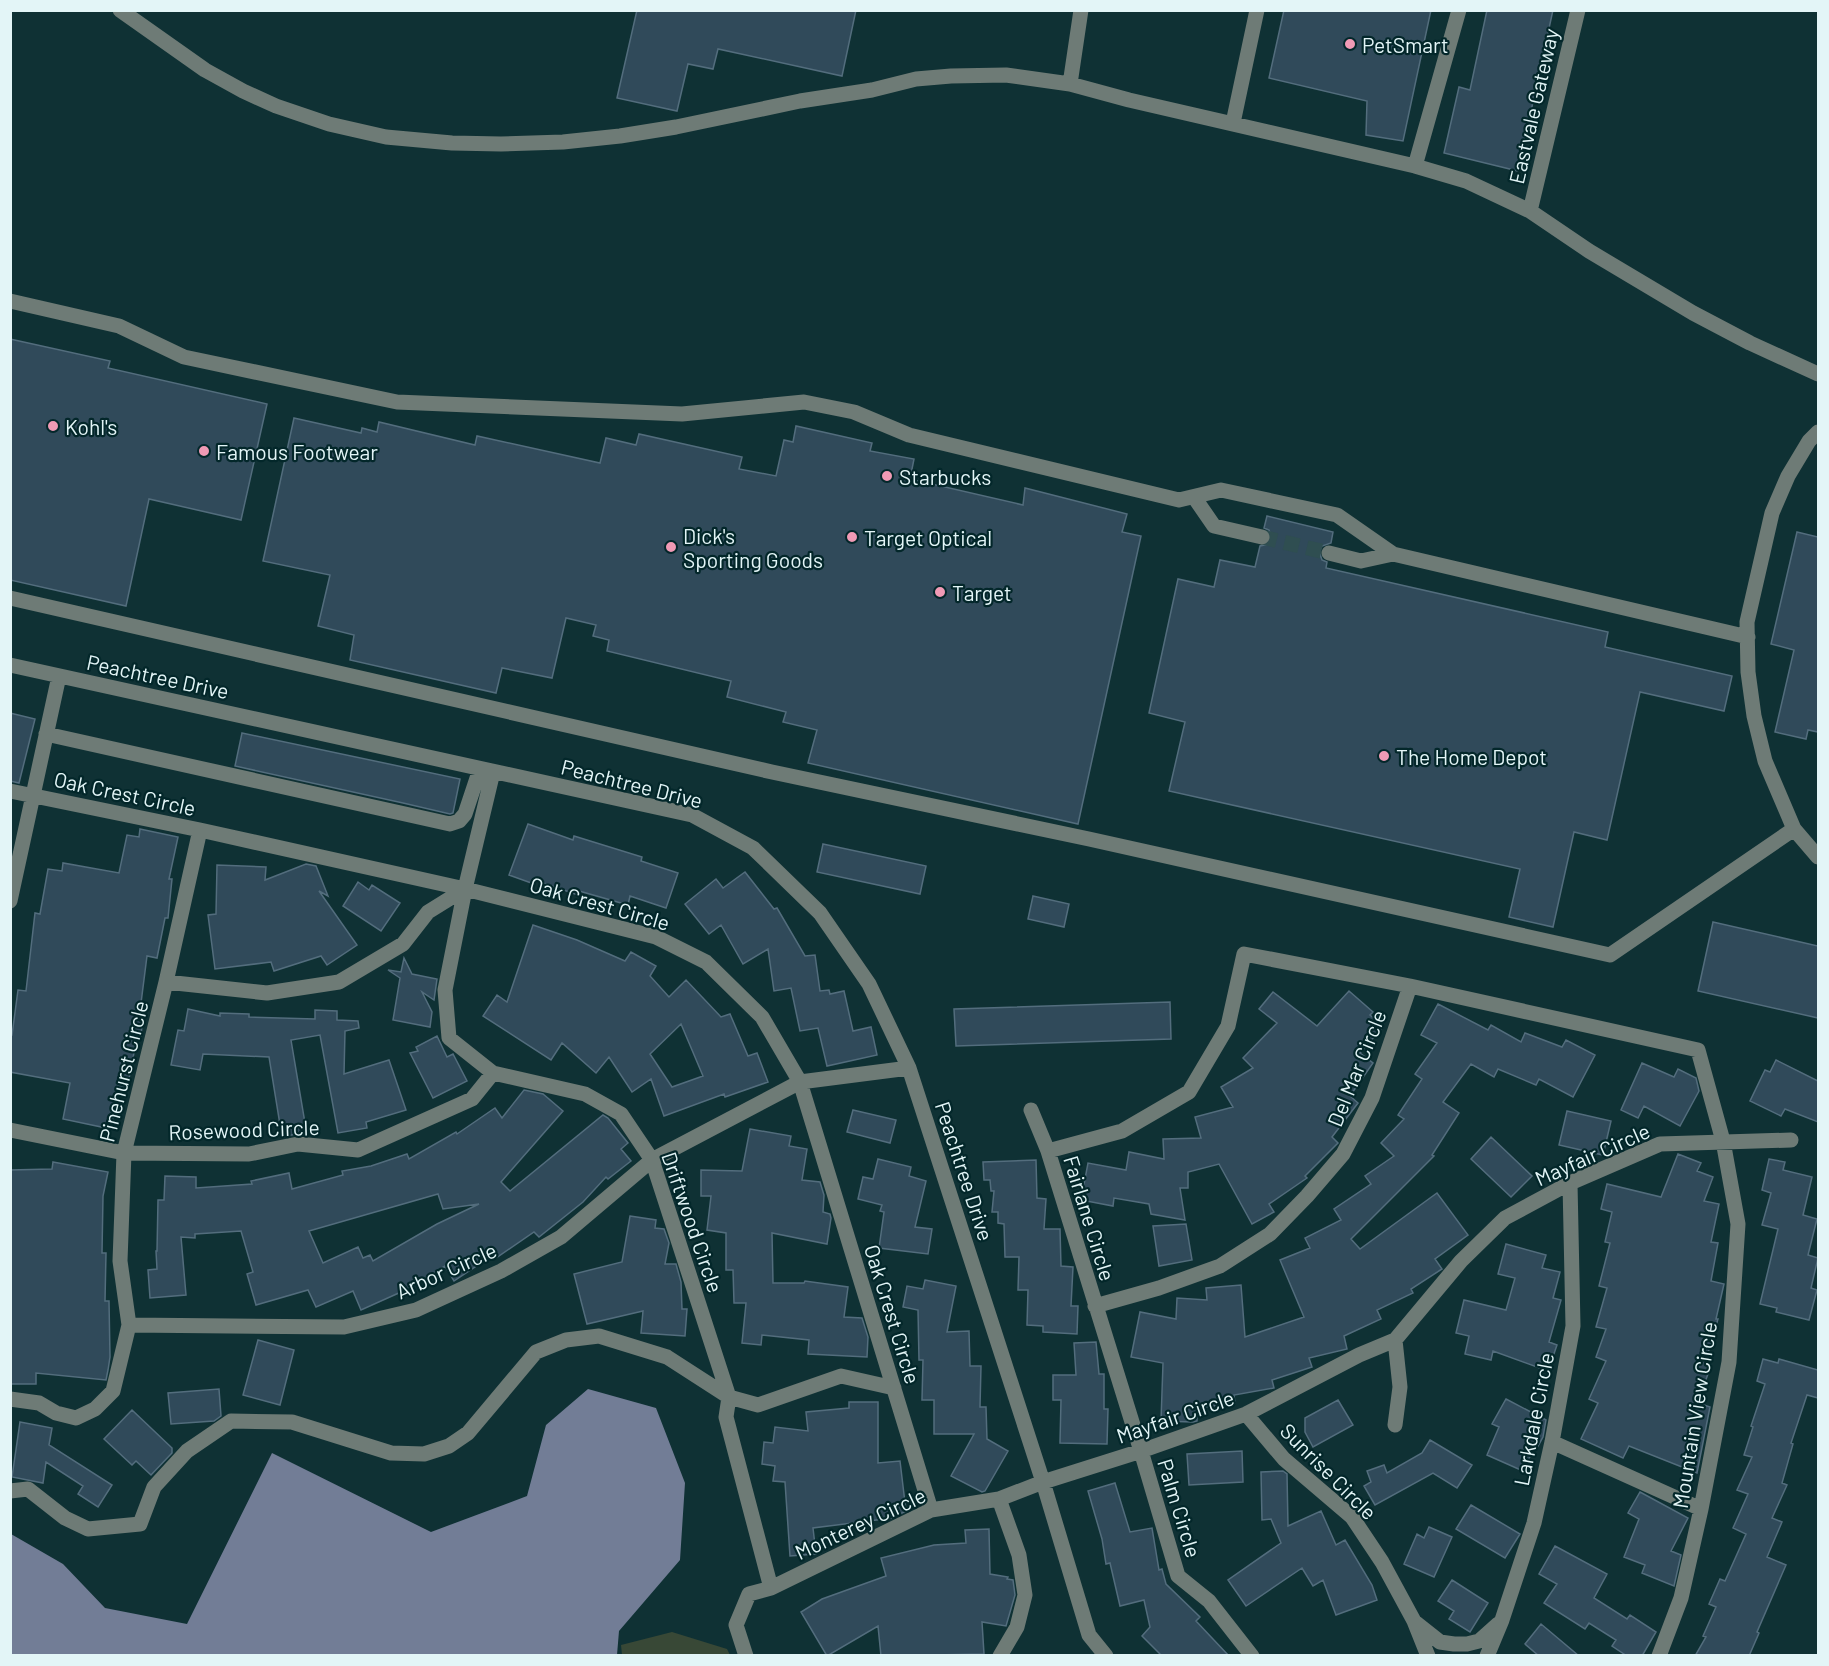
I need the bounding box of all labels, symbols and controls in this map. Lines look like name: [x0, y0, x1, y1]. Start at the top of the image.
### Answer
street label: Eastvale Gateway: [1503, 26, 1563, 186]
place label: PetSmart: [1362, 32, 1449, 57]
marker: PetSmart: [1343, 37, 1357, 51]
place label: Kohl's: [65, 414, 117, 439]
marker: Kohl's: [46, 419, 60, 433]
place label: Famous Footwear: [216, 439, 378, 464]
marker: Famous Footwear: [197, 444, 211, 458]
place label: Starbucks: [899, 464, 991, 489]
marker: Starbucks: [880, 469, 894, 483]
place label: Dick's Sporting Goods: [683, 523, 823, 572]
place label: Target Optical: [864, 525, 992, 550]
marker: Target Optical: [845, 530, 859, 544]
marker: Dick's Sporting Goods: [664, 540, 678, 554]
place label: Target: [952, 580, 1012, 605]
marker: Target: [933, 585, 947, 599]
street label: Peachtree Drive: [85, 649, 231, 703]
place label: The Home Depot: [1396, 744, 1547, 769]
marker: The Home Depot: [1377, 749, 1391, 763]
street label: Peachtree Drive: [559, 753, 705, 813]
street label: Oak Crest Circle: [52, 766, 198, 820]
street label: Oak Crest Circle: [527, 871, 673, 935]
street label: Pinehurst Circle: [93, 998, 153, 1144]
street label: Del Mar Circle: [1321, 1006, 1391, 1130]
street label: Peachtree Drive: [931, 1098, 999, 1244]
street label: Rosewood Circle: [168, 1114, 320, 1144]
street label: Mayfair Circle: [1531, 1118, 1653, 1190]
street label: Driftwood Circle: [657, 1148, 729, 1296]
street label: Fairlane Circle: [1059, 1152, 1121, 1284]
street label: Arbor Circle: [392, 1237, 500, 1303]
street label: Oak Crest Circle: [860, 1241, 926, 1387]
street label: Mountain View Circle: [1667, 1320, 1721, 1510]
street label: Larkdale Circle: [1508, 1350, 1558, 1488]
street label: Mayfair Circle: [1113, 1384, 1237, 1448]
street label: Sunrise Circle: [1276, 1418, 1382, 1524]
street label: Palm Circle: [1153, 1456, 1207, 1560]
street label: Monterey Circle: [791, 1482, 929, 1564]

